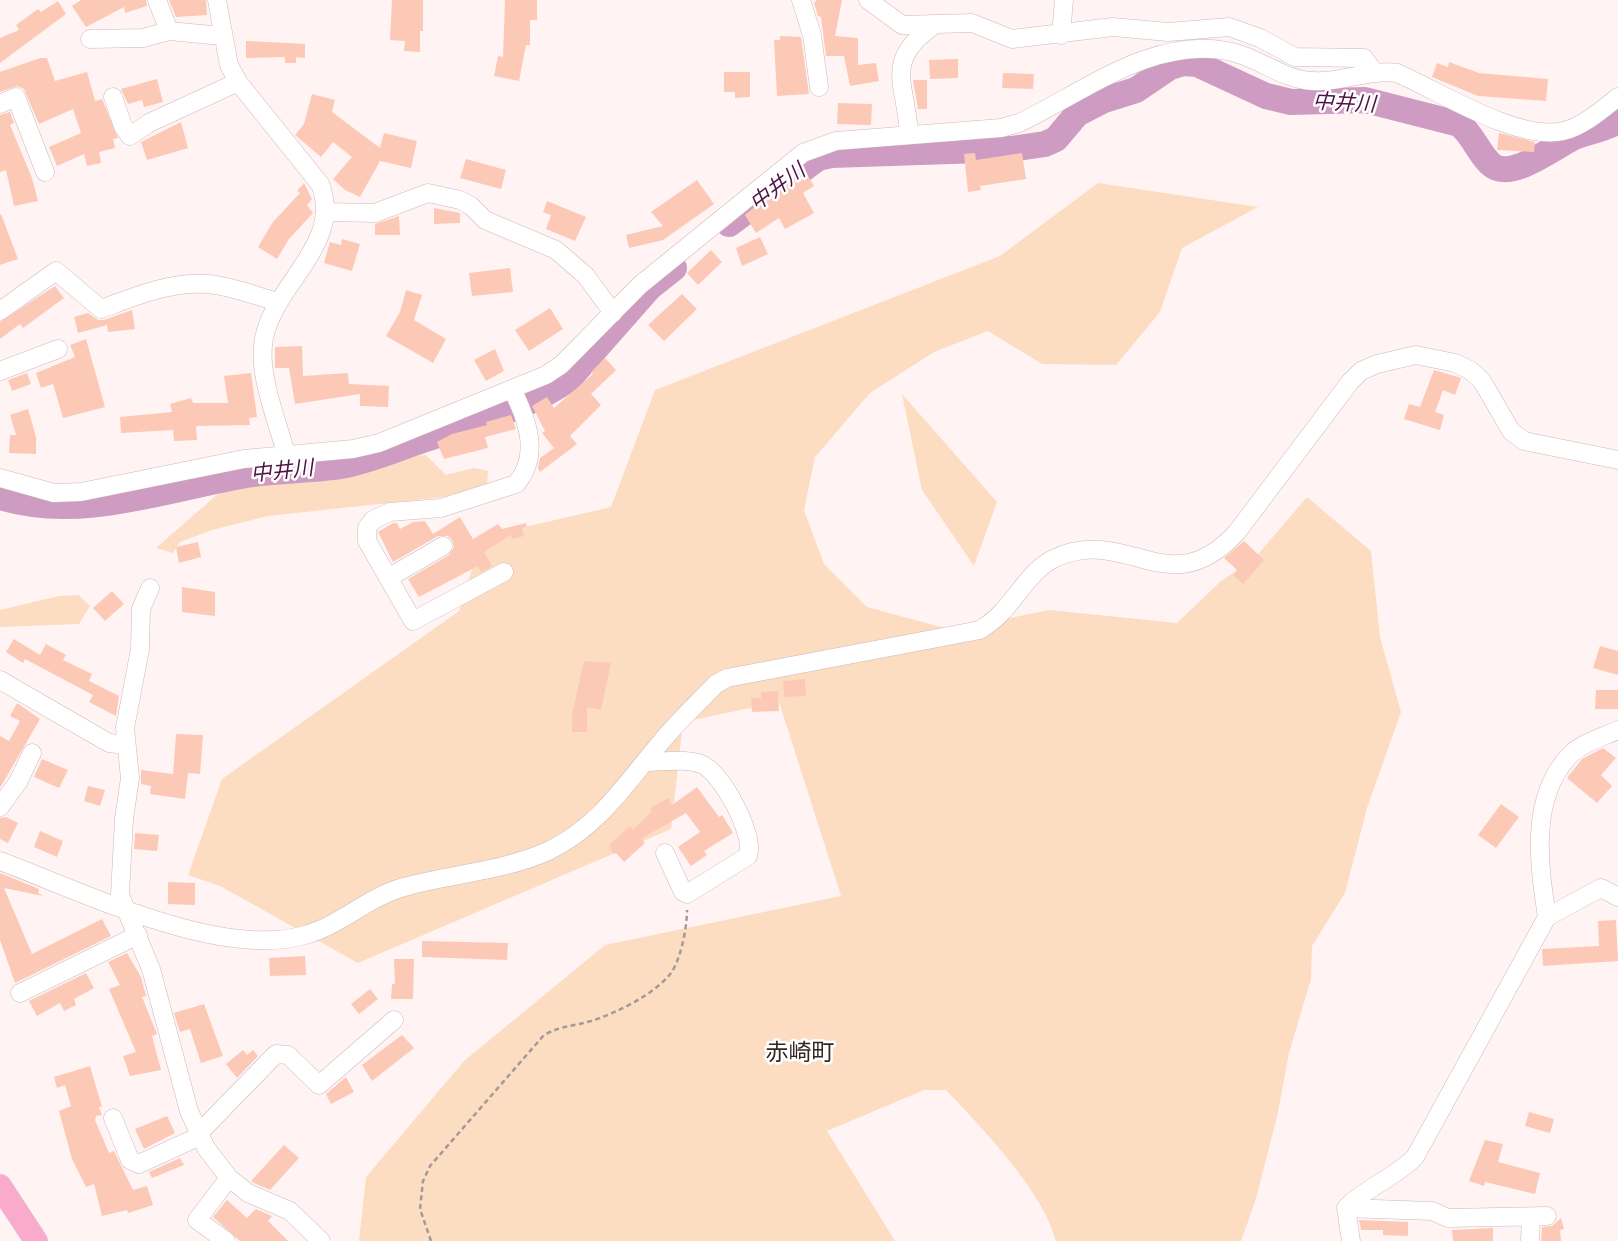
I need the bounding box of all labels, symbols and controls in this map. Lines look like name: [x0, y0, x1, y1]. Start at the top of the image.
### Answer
water label: 中井川: [1312, 90, 1376, 118]
water label: 中井川: [745, 159, 811, 217]
water label: 中井川: [249, 456, 315, 488]
district label: 赤崎町: [766, 1040, 834, 1068]

